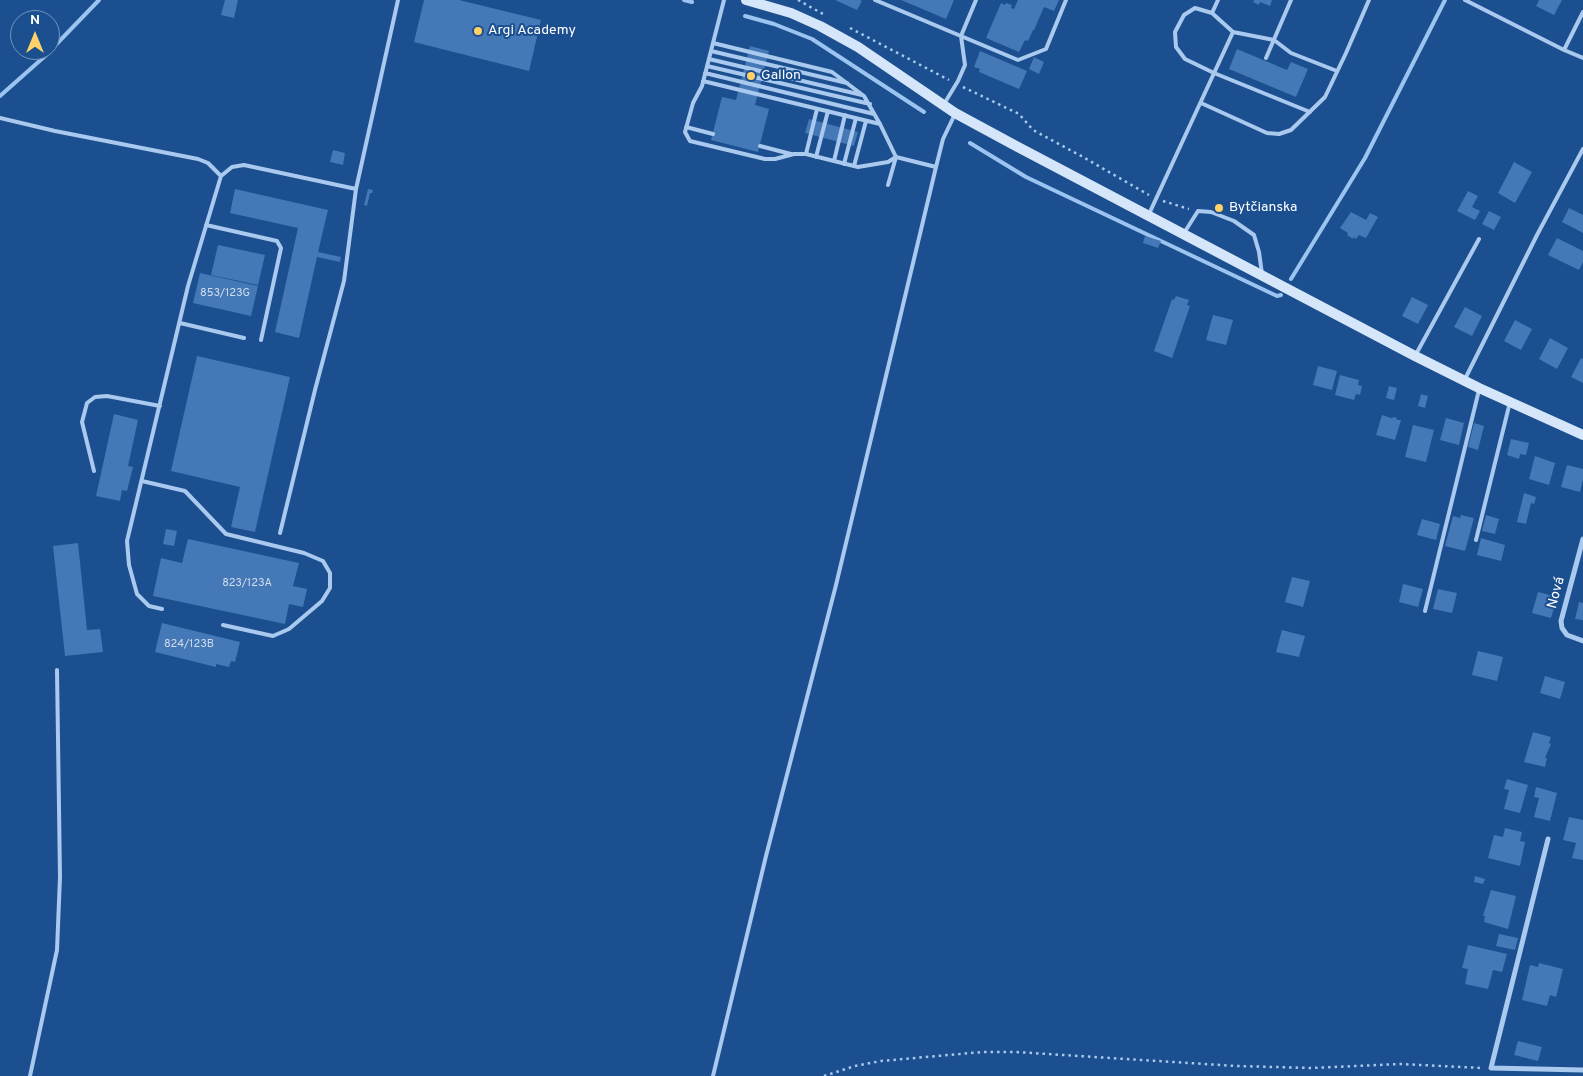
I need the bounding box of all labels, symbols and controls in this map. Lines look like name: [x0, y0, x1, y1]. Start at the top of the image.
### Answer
north arrow: [10, 10, 60, 60]
text: N: [30, 12, 40, 29]
place label: Argi Academy: [488, 23, 576, 39]
marker: Argi Academy: [472, 25, 484, 37]
place label: Gallon: [761, 68, 801, 84]
marker: Gallon: [745, 70, 757, 82]
place label: Bytčianska: [1229, 200, 1297, 216]
marker: Bytčianska: [1213, 202, 1225, 214]
house number: 853/123G: [200, 287, 250, 301]
street label: Nová: [1545, 575, 1569, 611]
house number: 823/123A: [222, 577, 272, 591]
house number: 824/123B: [164, 638, 214, 652]

